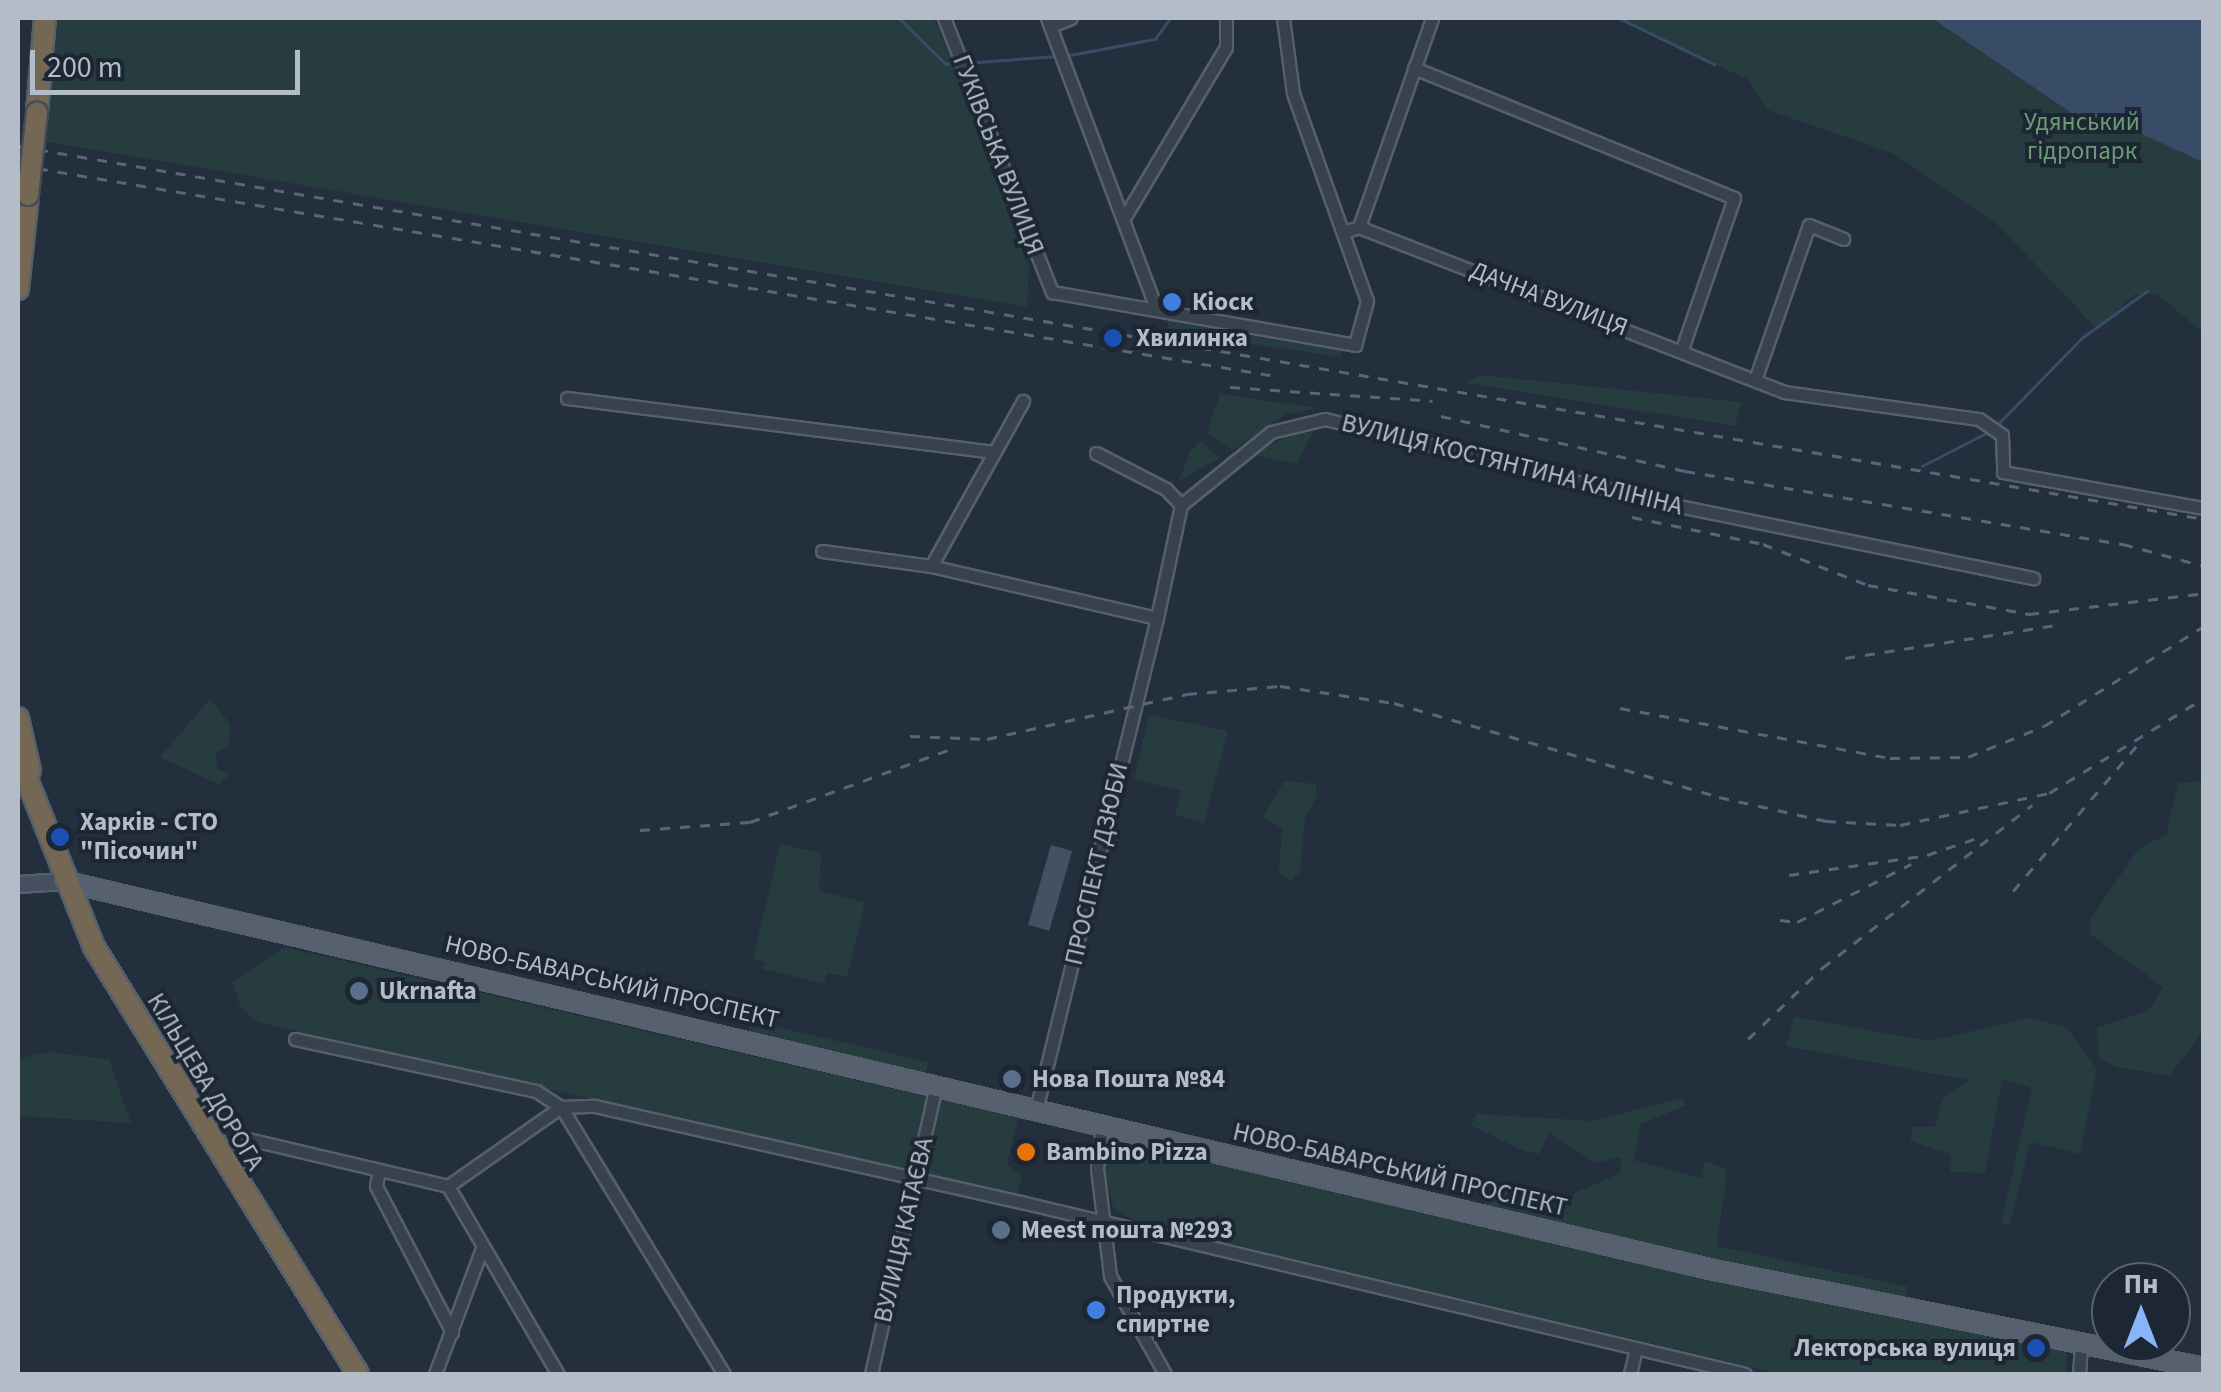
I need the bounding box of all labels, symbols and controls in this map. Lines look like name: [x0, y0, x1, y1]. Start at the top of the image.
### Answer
scale bar: [35, 30, 305, 92]
text: 200 m: [47, 46, 123, 89]
street label: ГУКІВСЬКА ВУЛИЦЯ: [946, 51, 1050, 259]
park label: Удянський гідропарк: [2024, 108, 2140, 167]
street label: ДАЧНА ВУЛИЦЯ: [1466, 255, 1632, 343]
place label: Кіоск: [1192, 287, 1253, 317]
marker: Кіоск: [1161, 291, 1183, 313]
place label: Хвилинка: [1136, 323, 1248, 353]
marker: Хвилинка: [1100, 325, 1126, 351]
street label: ВУЛИЦЯ КОСТЯНТИНА КАЛІНІНА: [1338, 408, 1686, 522]
street label: ПРОСПЕКТ ДЗЮБИ: [1059, 760, 1135, 968]
place label: Харків - СТО "Пісочин": [80, 808, 218, 867]
marker: Харків - СТО "Пісочин": [49, 826, 71, 848]
street label: НОВО-БАВАРСЬКИЙ ПРОСПЕКТ: [442, 929, 782, 1035]
place label: Ukrnafta: [379, 976, 477, 1006]
marker: Ukrnafta: [348, 980, 370, 1002]
street label: КІЛЬЦЕВА ДОРОГА: [140, 988, 270, 1176]
place label: Нова Пошта №84: [1032, 1064, 1225, 1094]
marker: Нова Пошта №84: [1001, 1068, 1023, 1090]
street label: НОВО-БАВАРСЬКИЙ ПРОСПЕКТ: [1230, 1117, 1570, 1223]
street label: ВУЛИЦЯ КАТАЄВА: [868, 1135, 940, 1325]
place label: Bambino Pizza: [1046, 1137, 1208, 1167]
marker: Bambino Pizza: [1015, 1141, 1037, 1163]
place label: Meest пошта №293: [1021, 1215, 1233, 1245]
marker: Meest пошта №293: [990, 1219, 1012, 1241]
north arrow: [2091, 1262, 2191, 1362]
text: Пн: [2124, 1264, 2158, 1304]
place label: Продукти, спиртне: [1116, 1281, 1236, 1340]
marker: Продукти, спиртне: [1085, 1299, 1107, 1321]
place label: Лекторська вулиця: [1794, 1333, 2016, 1363]
marker: Лекторська вулиця: [2025, 1337, 2047, 1359]

